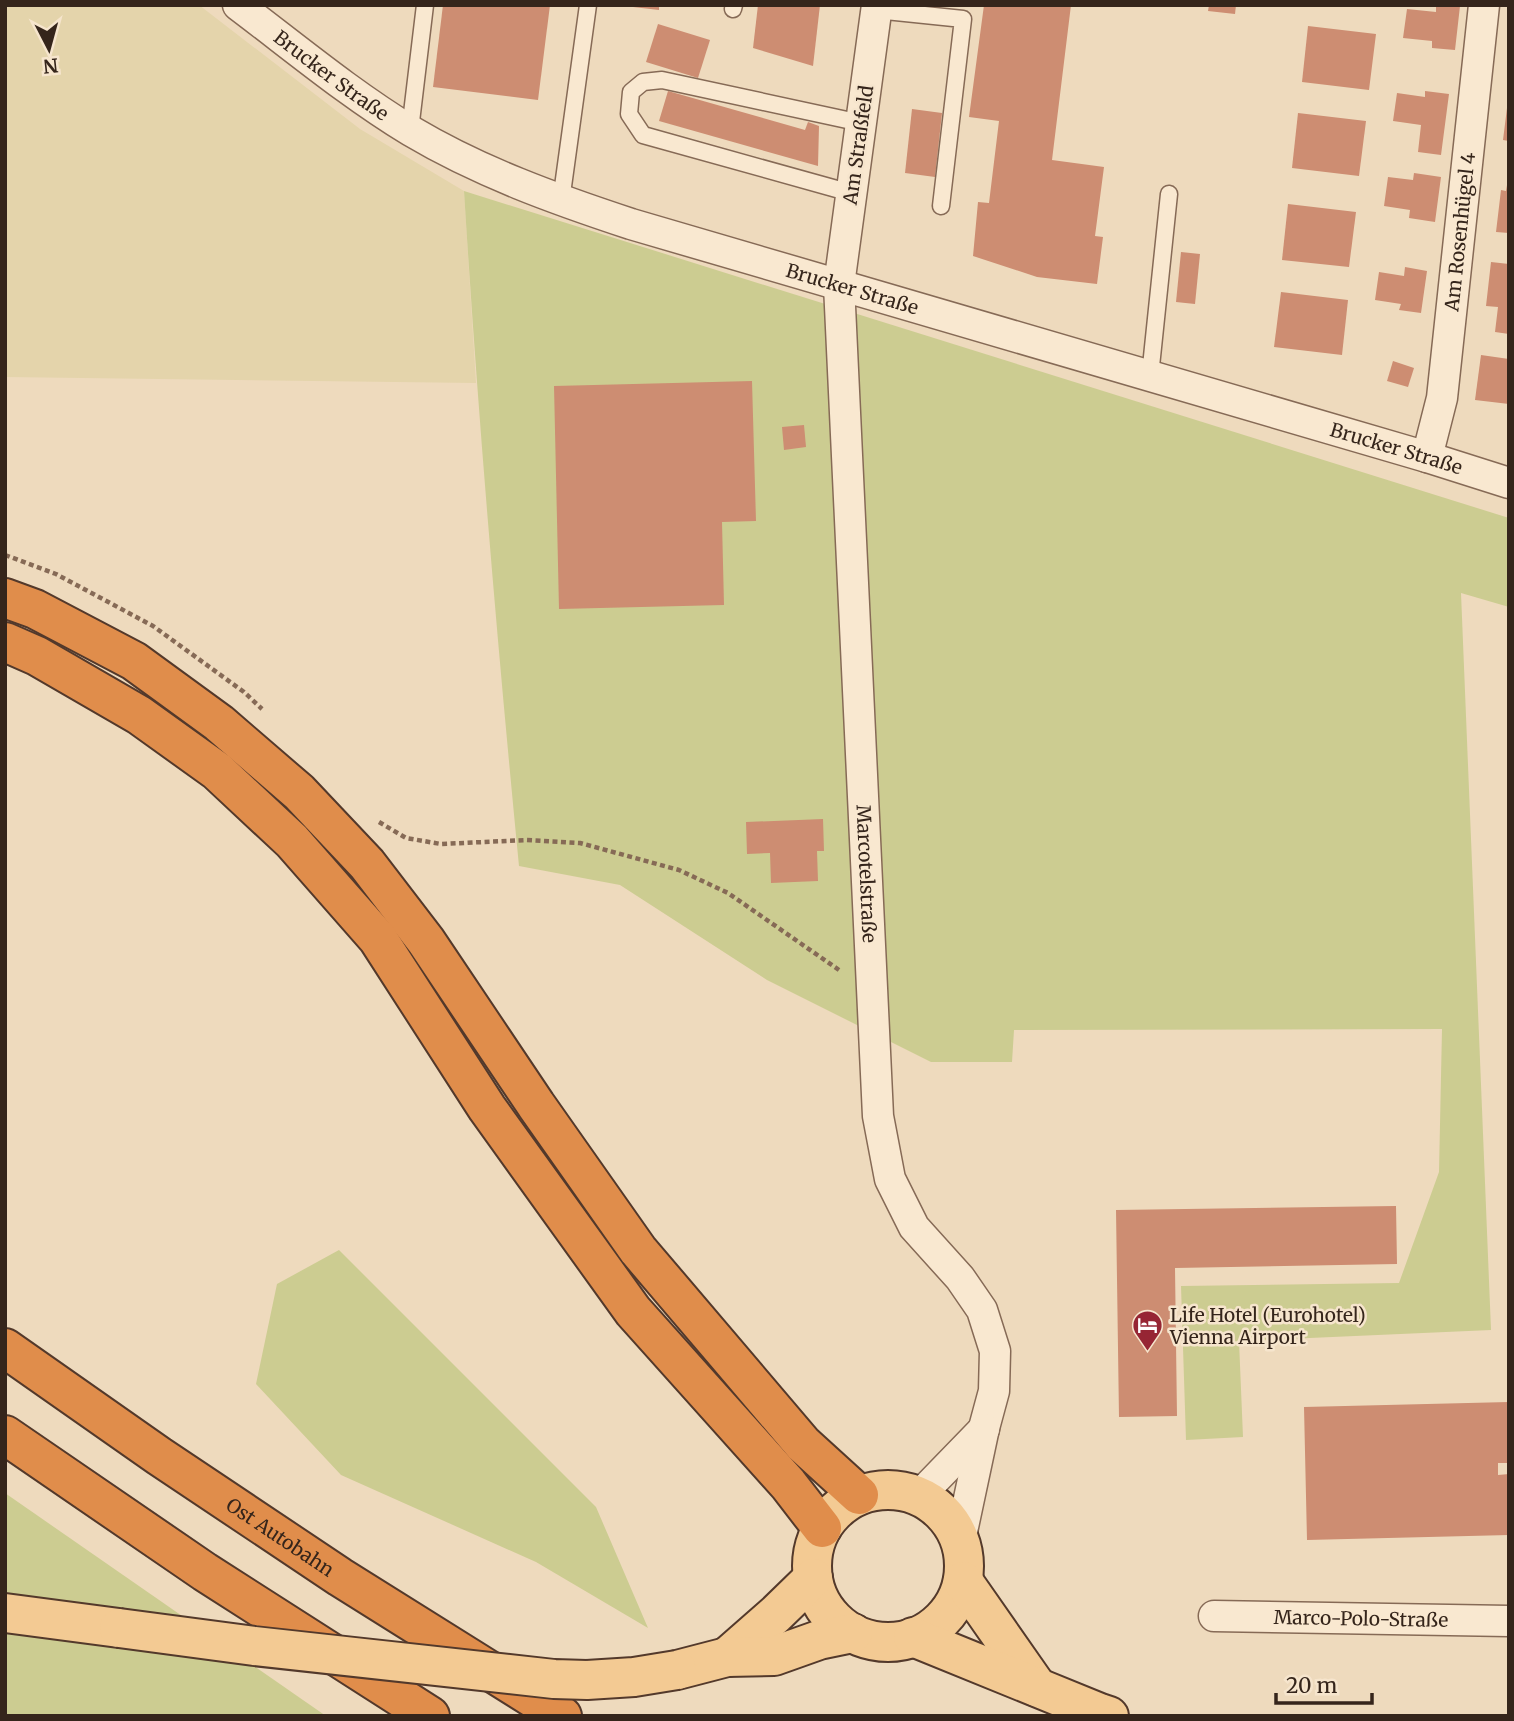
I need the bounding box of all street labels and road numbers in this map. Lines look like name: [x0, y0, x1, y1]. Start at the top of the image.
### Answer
street label: Brucker Straße: [269, 25, 393, 126]
street label: Am Straßfeld: [838, 84, 878, 207]
street label: Am Rosenhügel 4: [1439, 151, 1480, 314]
street label: Brucker Straße: [783, 258, 921, 320]
street label: Brucker Straße: [1327, 417, 1466, 480]
street label: Marcotelstraße: [851, 804, 882, 944]
street label: Ost Autobahn: [222, 1492, 339, 1582]
street label: Marco-Polo-Straße: [1273, 1605, 1449, 1632]

